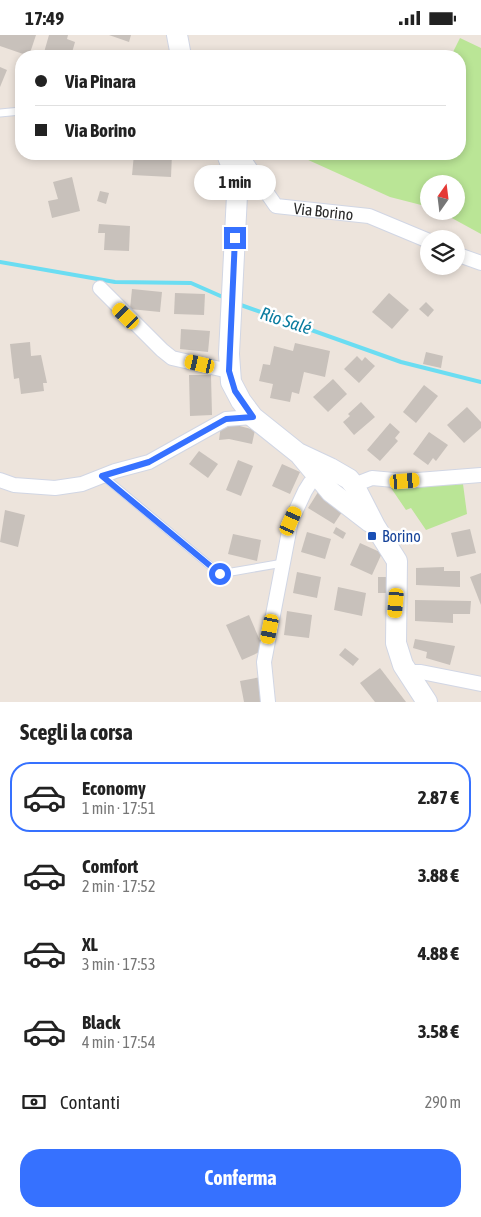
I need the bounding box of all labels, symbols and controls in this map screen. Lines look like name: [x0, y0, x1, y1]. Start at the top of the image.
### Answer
text: 17:49: [25, 7, 64, 29]
text: Via Pinara: [65, 70, 136, 92]
text: Via Borino: [65, 119, 136, 141]
callout: 1 min: [194, 165, 276, 201]
text: 1 min: [219, 173, 251, 191]
north arrow: [420, 175, 465, 220]
map controls: [420, 175, 465, 275]
street label: Via Borino: [293, 199, 354, 223]
route end: [224, 227, 246, 249]
button: layers: [420, 230, 465, 275]
car: [109, 300, 142, 332]
water label: Rio Salé: [258, 302, 314, 339]
car: [183, 353, 216, 375]
car: [389, 472, 420, 490]
car: [278, 504, 303, 538]
place label: Borino: [382, 527, 421, 545]
marker: Borino: [366, 530, 378, 542]
route start: [209, 563, 231, 585]
car: [387, 587, 404, 619]
car: [259, 613, 280, 645]
text: Scegli la corsa: [20, 719, 133, 745]
icon: car: [22, 775, 67, 820]
text: Economy: [82, 777, 146, 799]
text: 2.87 €: [418, 786, 459, 808]
text: 1 min · 17:51: [82, 799, 155, 817]
icon: car: [22, 853, 67, 898]
text: Comfort: [82, 855, 138, 877]
text: 3.88 €: [418, 864, 459, 886]
text: 2 min · 17:52: [82, 877, 155, 895]
icon: car: [22, 931, 67, 976]
text: XL: [82, 933, 98, 955]
text: 4.88 €: [418, 942, 459, 964]
text: 3 min · 17:53: [82, 955, 155, 973]
icon: car: [22, 1009, 67, 1054]
text: Black: [82, 1011, 120, 1033]
text: 3.58 €: [418, 1020, 459, 1042]
text: 4 min · 17:54: [82, 1033, 155, 1051]
icon: cash: [20, 1088, 48, 1116]
text: Contanti: [60, 1091, 120, 1113]
text: 290 m: [425, 1093, 461, 1111]
button: Conferma: [20, 1149, 461, 1207]

